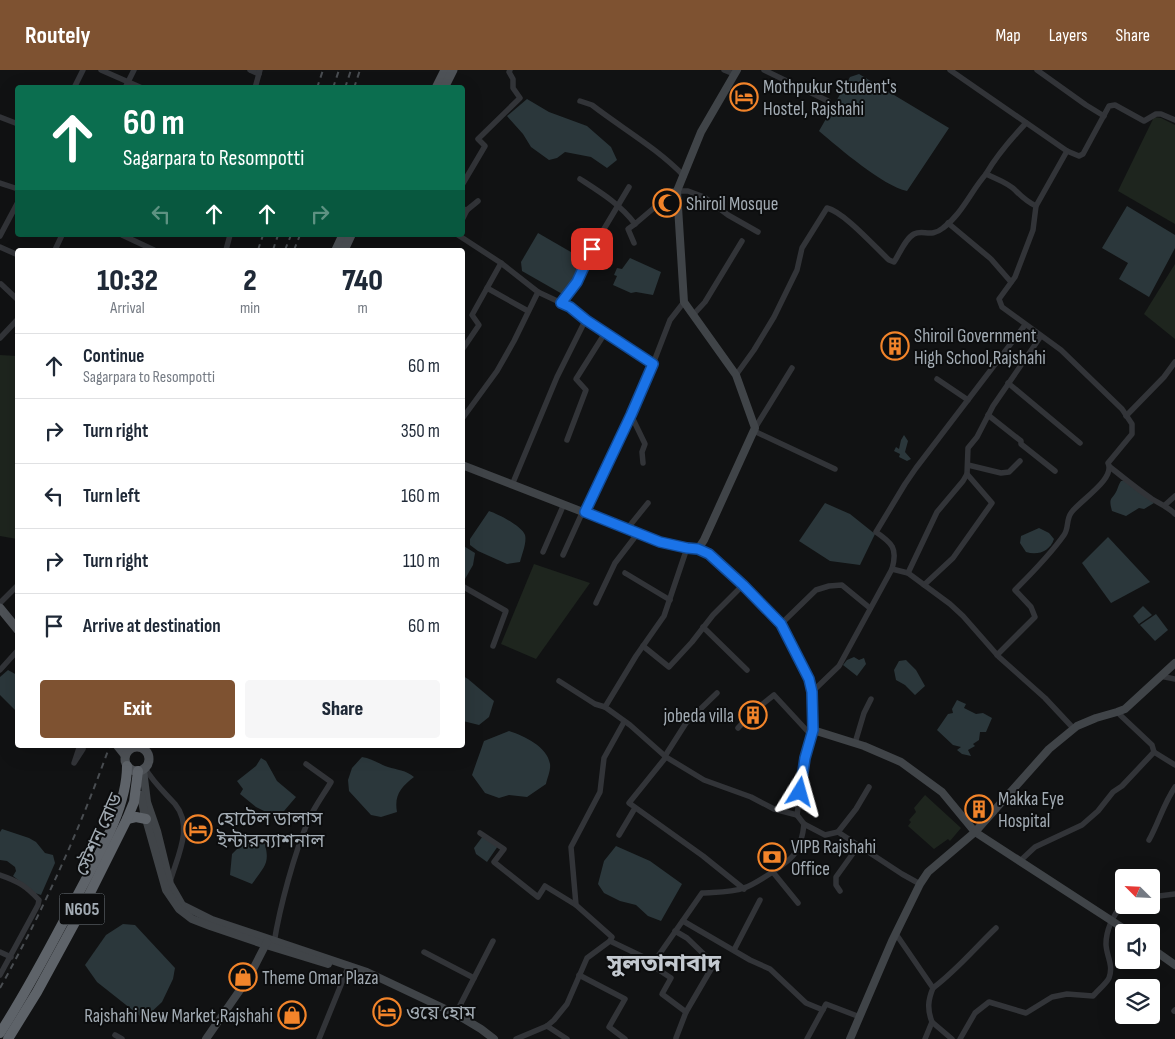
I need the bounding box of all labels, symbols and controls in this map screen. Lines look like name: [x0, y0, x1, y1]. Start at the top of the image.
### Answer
text: Routely: [25, 21, 90, 50]
text: Map: [996, 25, 1021, 46]
text: Layers: [1049, 25, 1088, 46]
text: Share: [1116, 25, 1150, 46]
place label: Mothpukur Student's Hostel, Rajshahi: [763, 76, 897, 121]
hotel icon: Mothpukur Student's Hostel, Rajshahi: [729, 82, 759, 112]
text: 60 m: [123, 102, 185, 145]
icon: ahead: [40, 105, 105, 170]
text: Sagarpara to Resompotti: [123, 145, 304, 172]
mosque icon: Shiroil Mosque: [652, 188, 682, 218]
place label: Shiroil Mosque: [686, 193, 778, 216]
icon: left: [147, 200, 175, 228]
icon: ahead: [200, 200, 228, 228]
icon: ahead: [253, 200, 281, 228]
icon: right: [306, 200, 334, 228]
pin: [571, 228, 613, 270]
icon: arrive: [578, 235, 606, 263]
text: 10:32: [97, 263, 158, 299]
text: 2: [243, 263, 257, 299]
text: 740: [342, 263, 383, 299]
text: Arrival: [110, 299, 145, 318]
text: min: [240, 299, 260, 318]
text: m: [357, 299, 368, 318]
place label: Shiroil Government High School,Rajshahi: [914, 325, 1046, 370]
building icon: Shiroil Government High School,Rajshahi: [880, 331, 910, 361]
text: Continue: [83, 345, 144, 368]
icon: ahead: [40, 352, 68, 380]
text: 60 m: [408, 355, 440, 378]
text: Sagarpara to Resompotti: [83, 368, 215, 387]
icon: right: [40, 417, 68, 445]
text: Turn right: [83, 420, 148, 443]
text: 350 m: [401, 420, 440, 443]
icon: left: [40, 482, 68, 510]
text: Turn left: [83, 485, 140, 508]
text: 160 m: [401, 485, 440, 508]
icon: right: [40, 547, 68, 575]
text: Turn right: [83, 550, 148, 573]
text: 110 m: [403, 550, 440, 573]
icon: arrive: [40, 612, 68, 640]
text: Arrive at destination: [83, 615, 221, 638]
text: 60 m: [408, 615, 440, 638]
button: Exit: [40, 680, 235, 738]
button: Share: [245, 680, 440, 738]
building icon: jobeda villa: [738, 700, 768, 730]
place label: jobeda villa: [663, 705, 734, 728]
position arrow: [773, 765, 825, 817]
place label: Makka Eye Hospital: [998, 788, 1064, 833]
street label: স্টেশন রোড: [70, 789, 128, 880]
building icon: Makka Eye Hospital: [964, 794, 994, 824]
place label: হোটেল ডালাস ইন্টারন্যাশনাল: [216, 807, 325, 853]
hotel icon: হোটেল ডালাস ইন্টারন্যাশনাল: [183, 814, 213, 844]
place label: VIPB Rajshahi Office: [791, 836, 876, 881]
bank icon: VIPB Rajshahi Office: [757, 842, 787, 872]
north arrow: [1115, 869, 1160, 914]
map controls: [1115, 869, 1160, 1024]
road number: N605: [59, 894, 104, 924]
button: sound: [1115, 924, 1160, 969]
district label: সুলতানাবাদ: [606, 949, 721, 978]
shop icon: Theme Omar Plaza: [228, 962, 258, 992]
place label: Theme Omar Plaza: [262, 967, 379, 990]
button: layers: [1115, 979, 1160, 1024]
hotel icon: ওয়ে হোম: [372, 997, 402, 1027]
shop icon: Rajshahi New Market,Rajshahi: [277, 1000, 307, 1030]
place label: ওয়ে হোম: [406, 1002, 476, 1025]
place label: Rajshahi New Market,Rajshahi: [84, 1005, 273, 1028]

